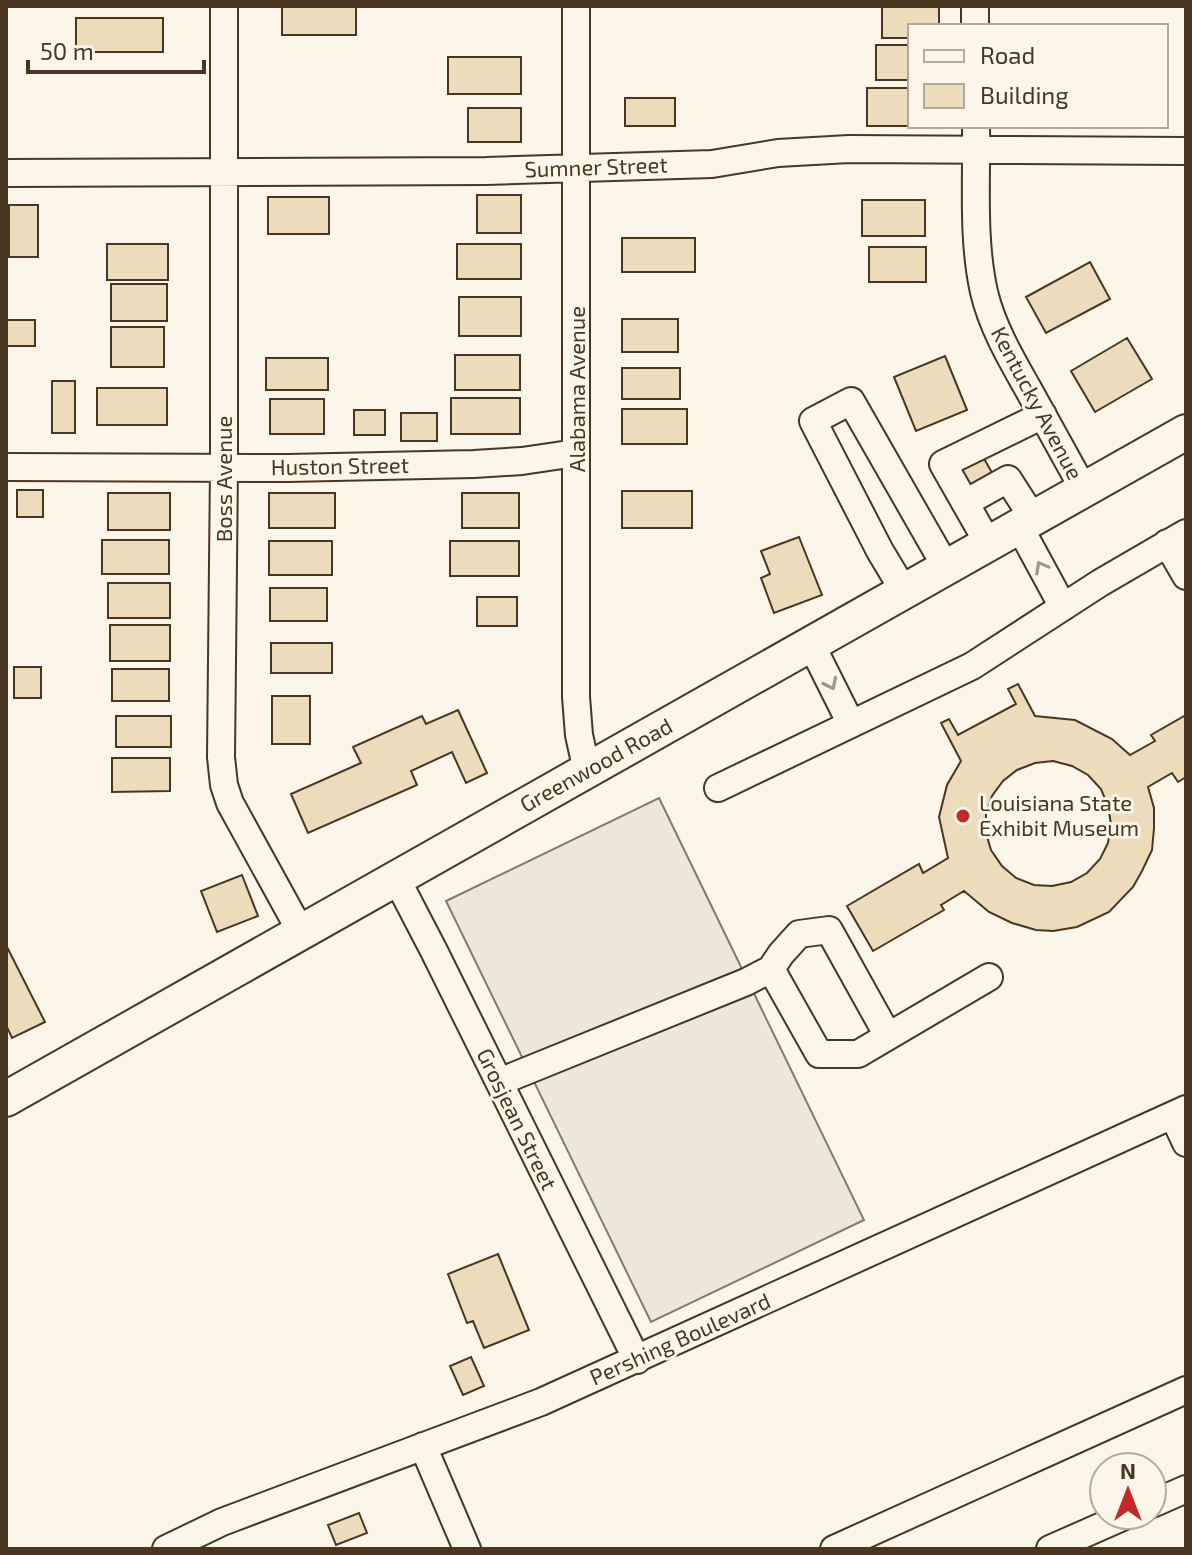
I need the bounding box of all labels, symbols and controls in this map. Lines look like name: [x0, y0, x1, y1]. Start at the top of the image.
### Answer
scale bar: [28, 24, 204, 74]
legend: [908, 24, 1168, 128]
text: 50 m: [40, 36, 94, 65]
text: Road: [980, 40, 1035, 69]
text: Building: [980, 80, 1069, 109]
street label: Sumner Street: [524, 151, 668, 181]
street label: Alabama Avenue: [563, 306, 589, 472]
street label: Kentucky Avenue: [987, 322, 1089, 483]
street label: Boss Avenue: [210, 416, 236, 542]
street label: Huston Street: [271, 451, 409, 479]
one-way arrow: [1035, 560, 1050, 575]
one-way arrow: [821, 675, 837, 690]
street label: Greenwood Road: [515, 712, 676, 817]
place label: Louisiana State Exhibit Museum: [979, 789, 1139, 840]
marker: Louisiana State Exhibit Museum: [954, 807, 972, 825]
street label: Grosjean Street: [472, 1044, 563, 1194]
street label: Pershing Boulevard: [585, 1287, 774, 1390]
north arrow: [1088, 1451, 1168, 1531]
text: N: [1120, 1457, 1136, 1483]

